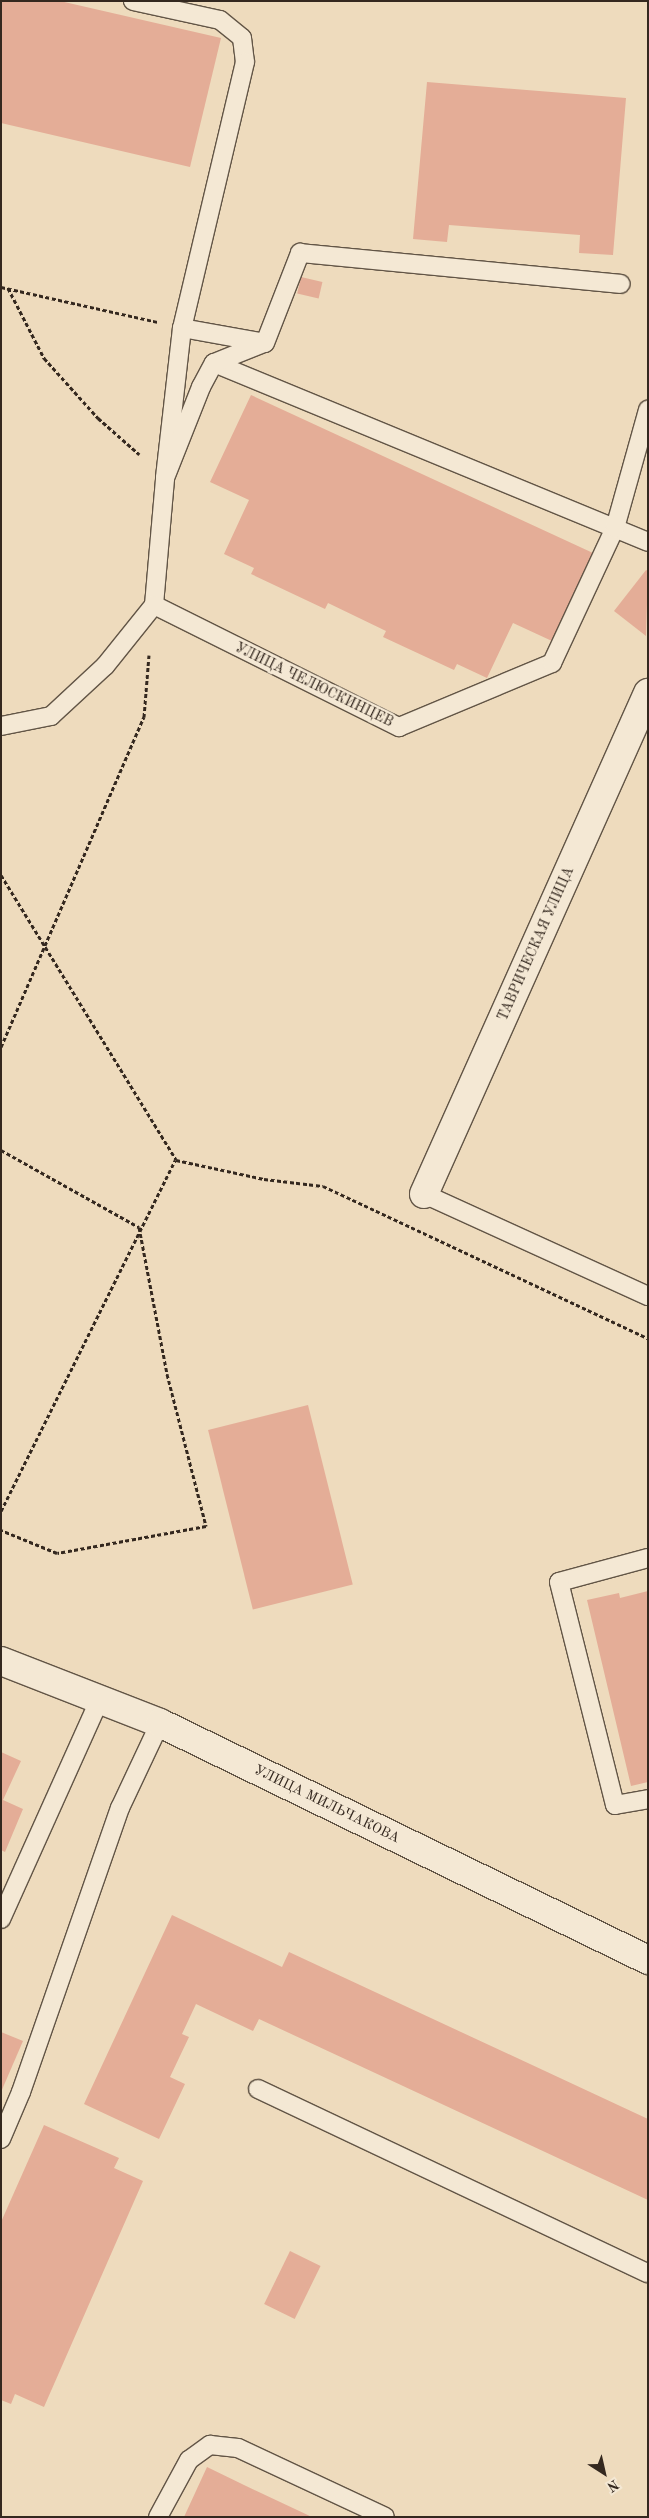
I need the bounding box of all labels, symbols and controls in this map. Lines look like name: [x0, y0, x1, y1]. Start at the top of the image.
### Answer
street label: УЛИЦА ЧЕЛЮСКИНЦЕВ: [232, 639, 396, 731]
street label: ТАВРИЧЕСКАЯ УЛИЦА: [494, 864, 578, 1024]
street label: УЛИЦА МИЛЬЧАКОВА: [251, 1761, 403, 1847]
north arrow: [579, 2448, 629, 2498]
text: N: [604, 2476, 621, 2494]

